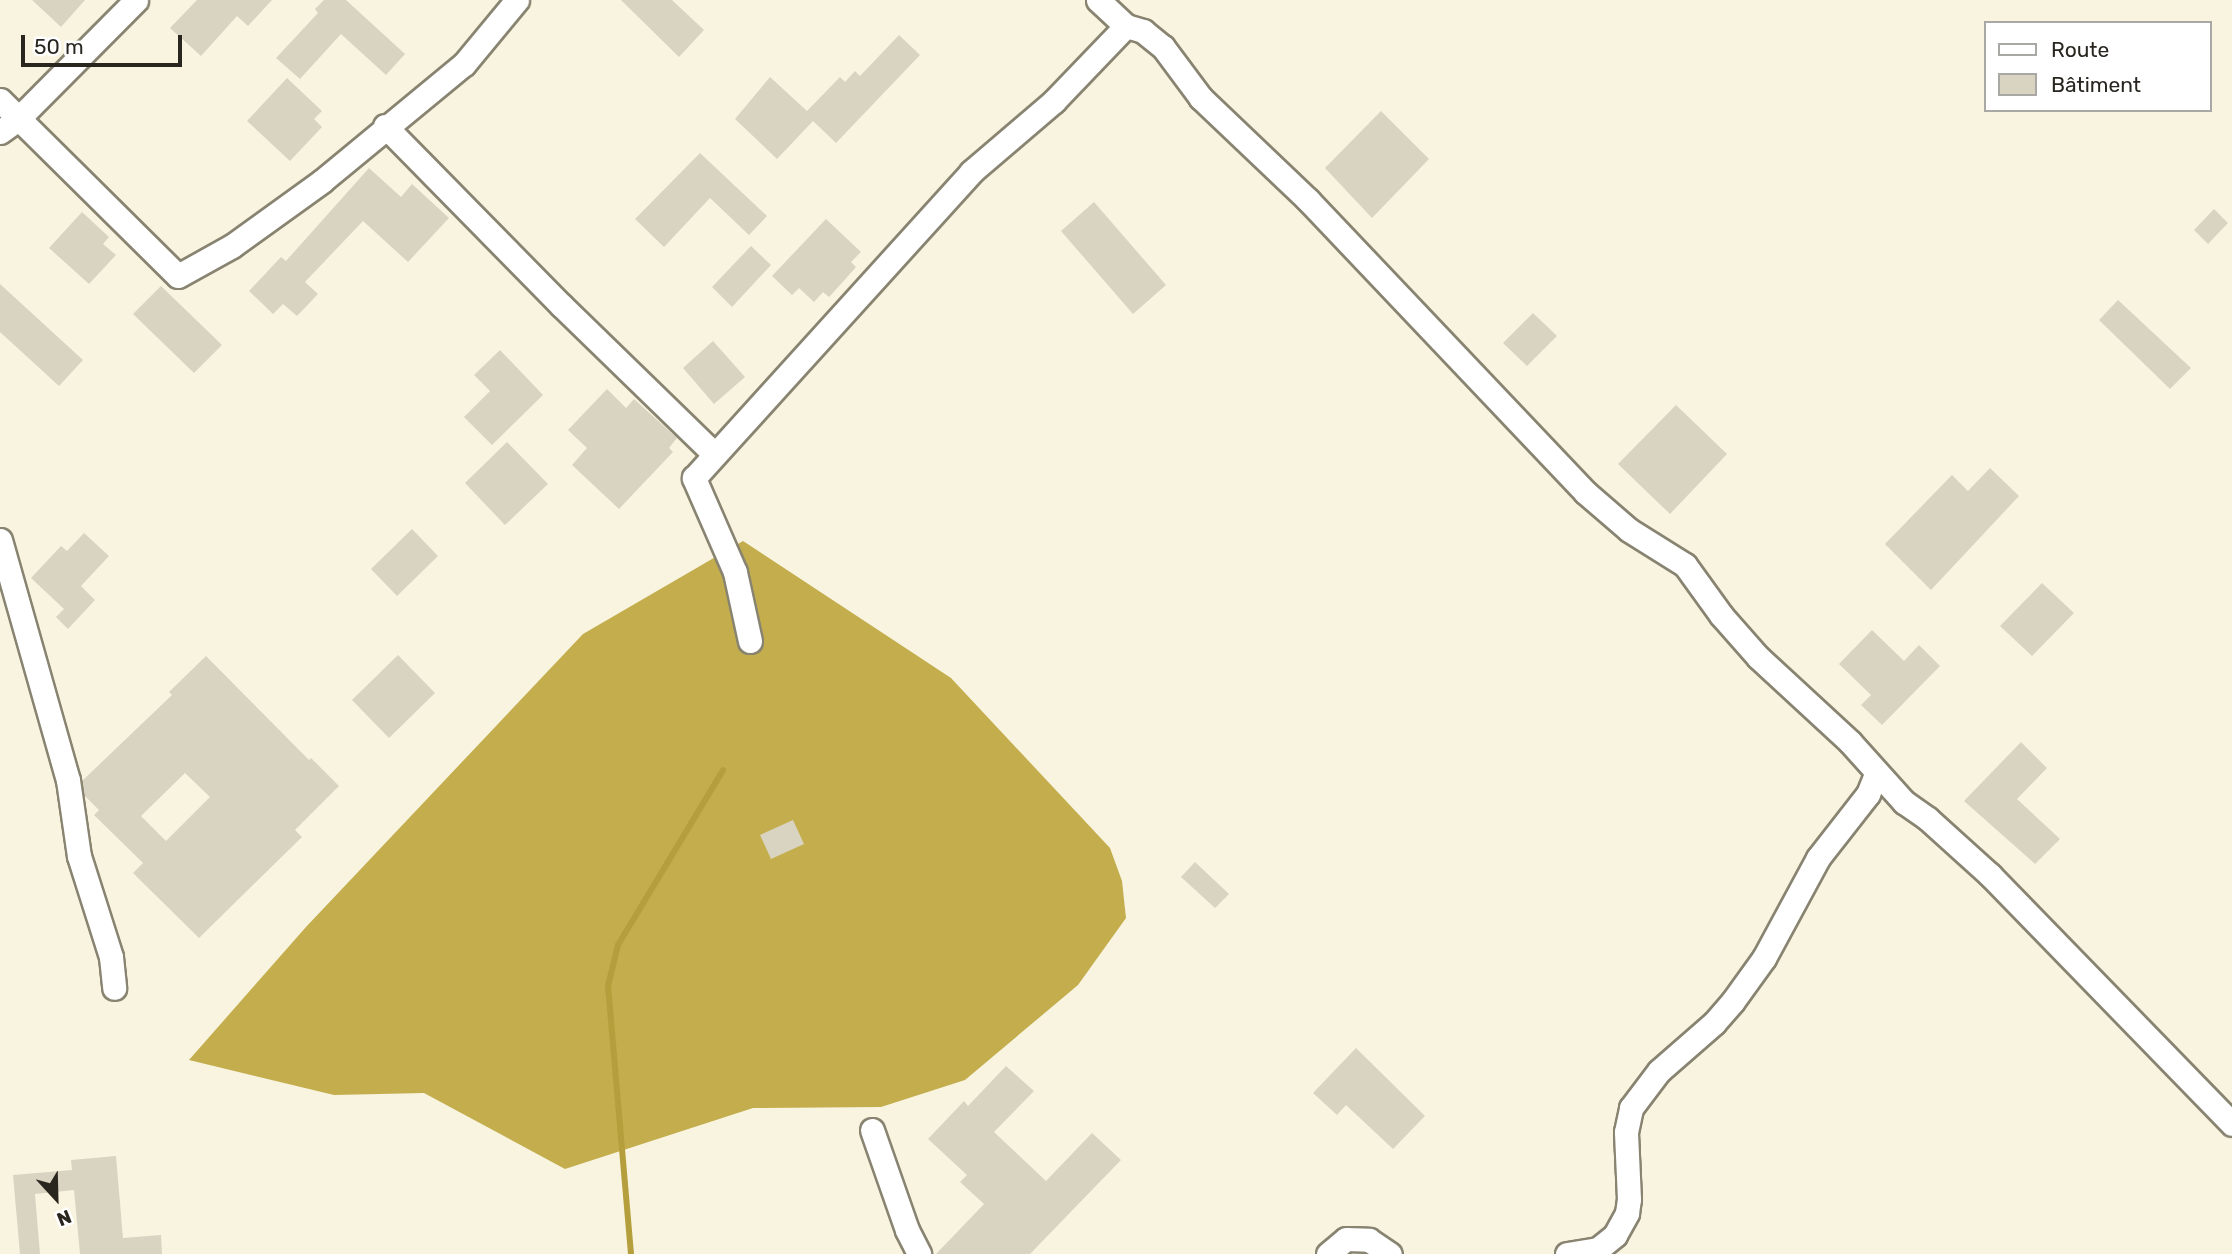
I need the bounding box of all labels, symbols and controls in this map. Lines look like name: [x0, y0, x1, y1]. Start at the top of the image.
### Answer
scale bar: [24, 21, 186, 65]
legend: [1983, 21, 2211, 112]
text: 50 m: [34, 34, 84, 59]
text: Route: [2051, 37, 2109, 62]
text: Bâtiment: [2051, 72, 2141, 97]
north arrow: [21, 1163, 91, 1233]
text: N: [53, 1205, 75, 1231]

